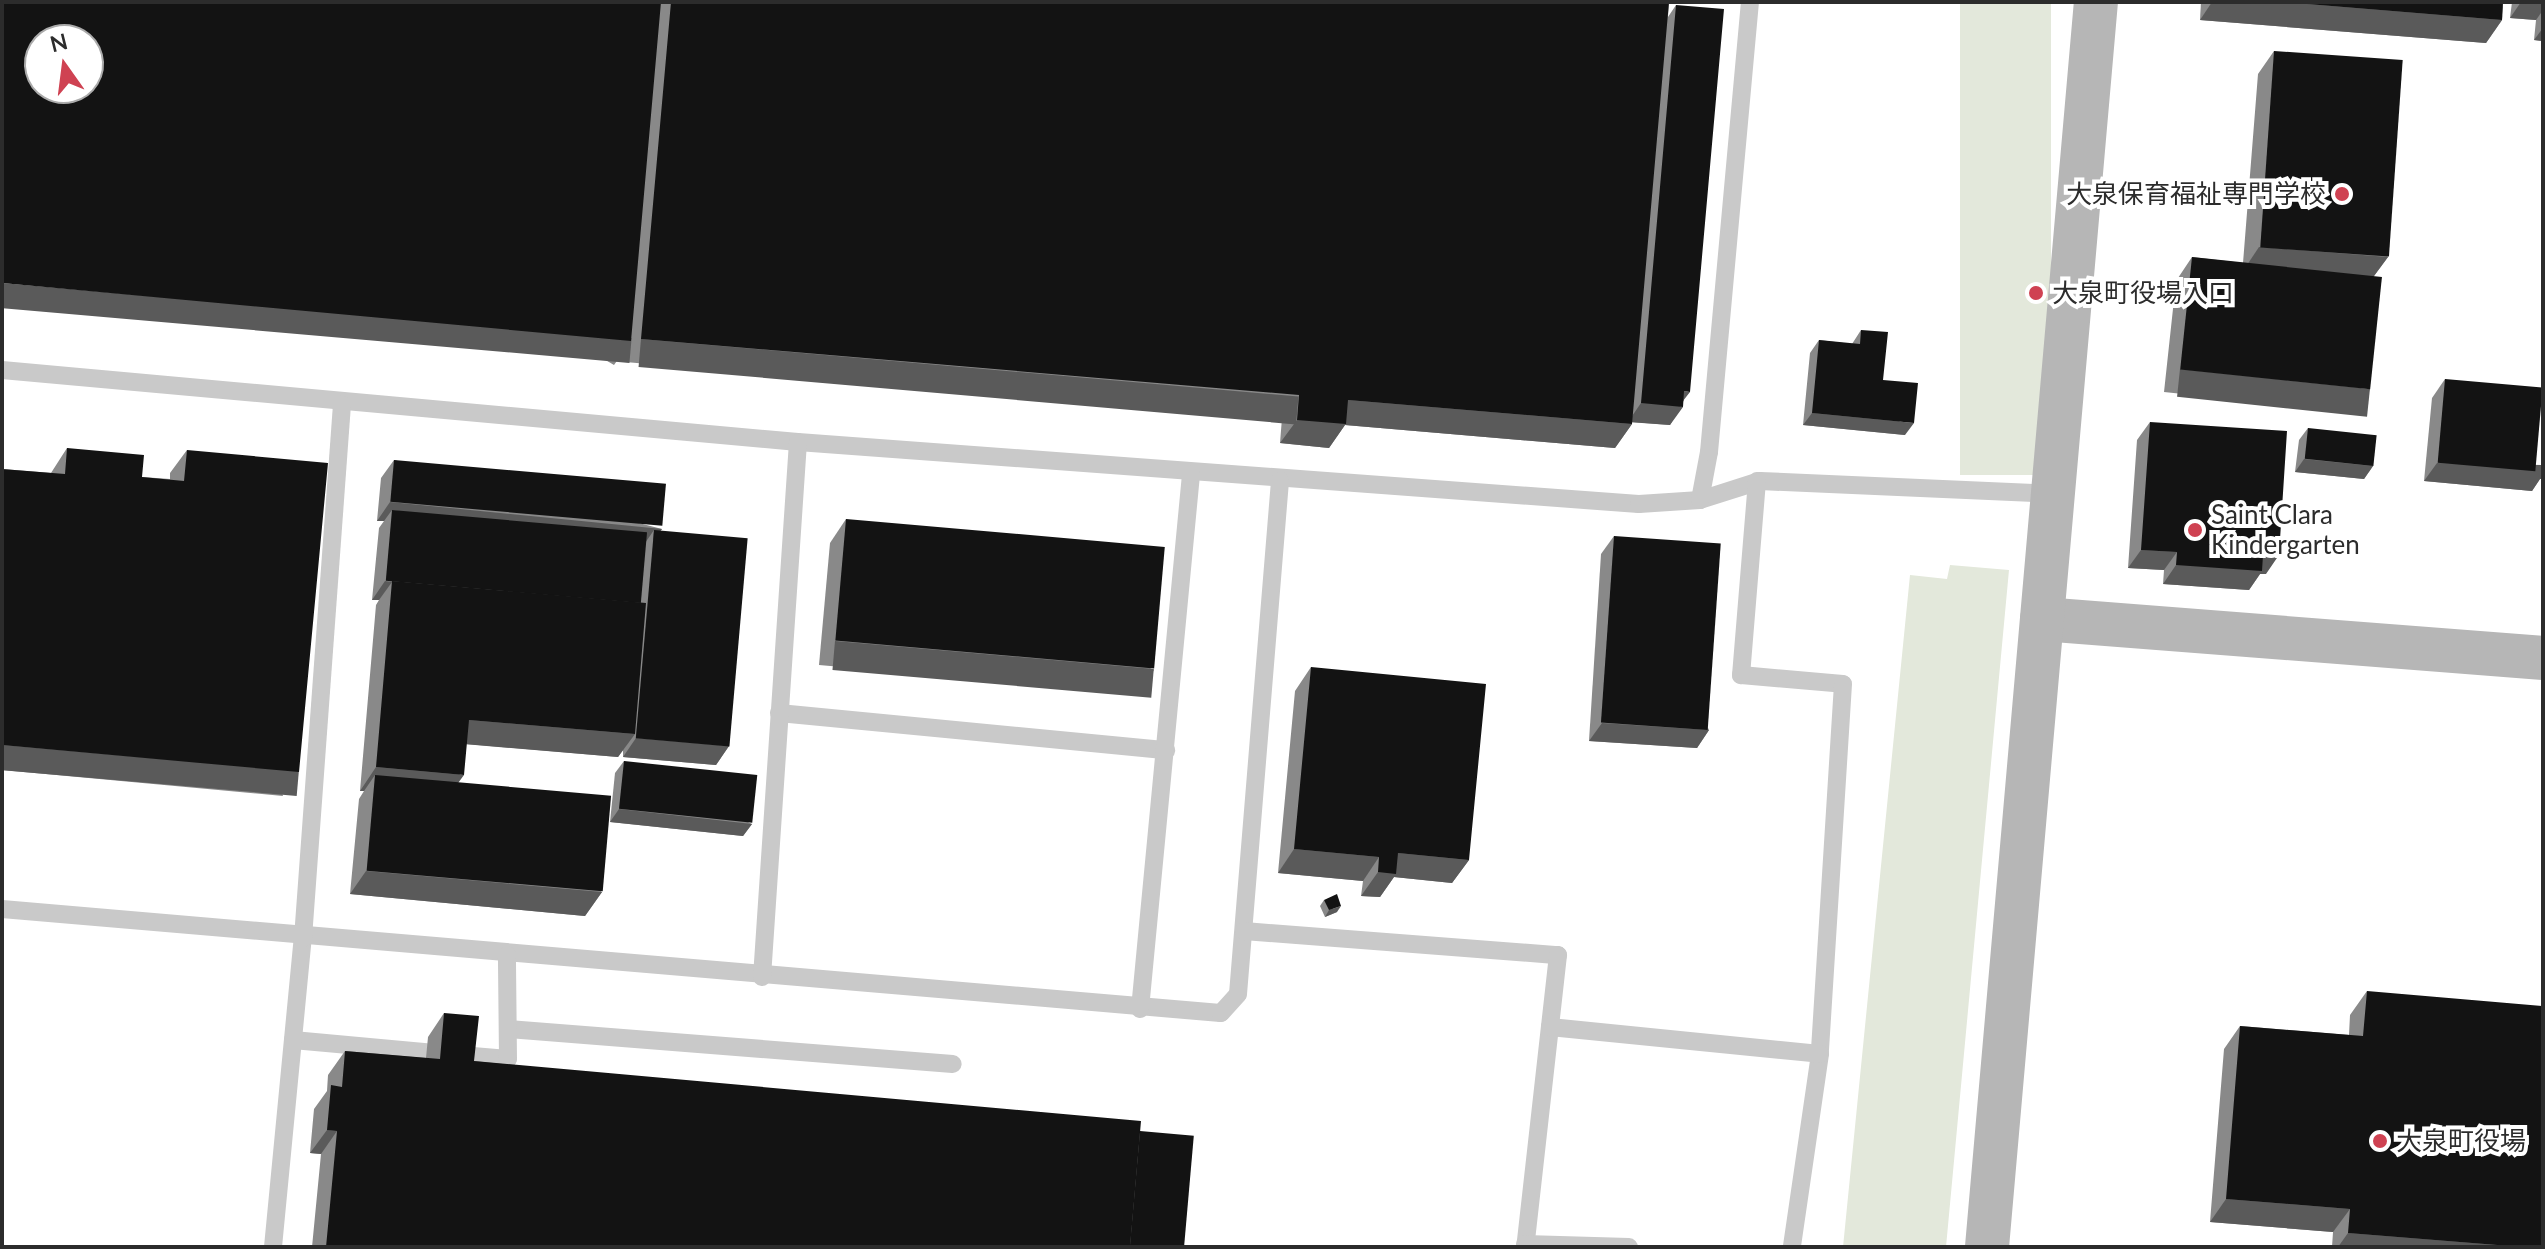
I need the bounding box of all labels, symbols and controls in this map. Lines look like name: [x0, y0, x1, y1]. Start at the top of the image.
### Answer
north arrow: [24, 24, 104, 104]
text: N: [47, 27, 70, 57]
place label: 大泉保育福祉専門学校: [2066, 178, 2326, 210]
marker: 大泉保育福祉専門学校: [2333, 185, 2351, 203]
place label: 大泉町役場入口: [2052, 277, 2234, 309]
marker: 大泉町役場入口: [2027, 284, 2045, 302]
place label: Saint Clara Kindergarten: [2211, 499, 2360, 560]
marker: Saint Clara Kindergarten: [2186, 521, 2204, 539]
place label: 大泉町役場: [2396, 1125, 2526, 1157]
marker: 大泉町役場: [2371, 1132, 2389, 1150]

